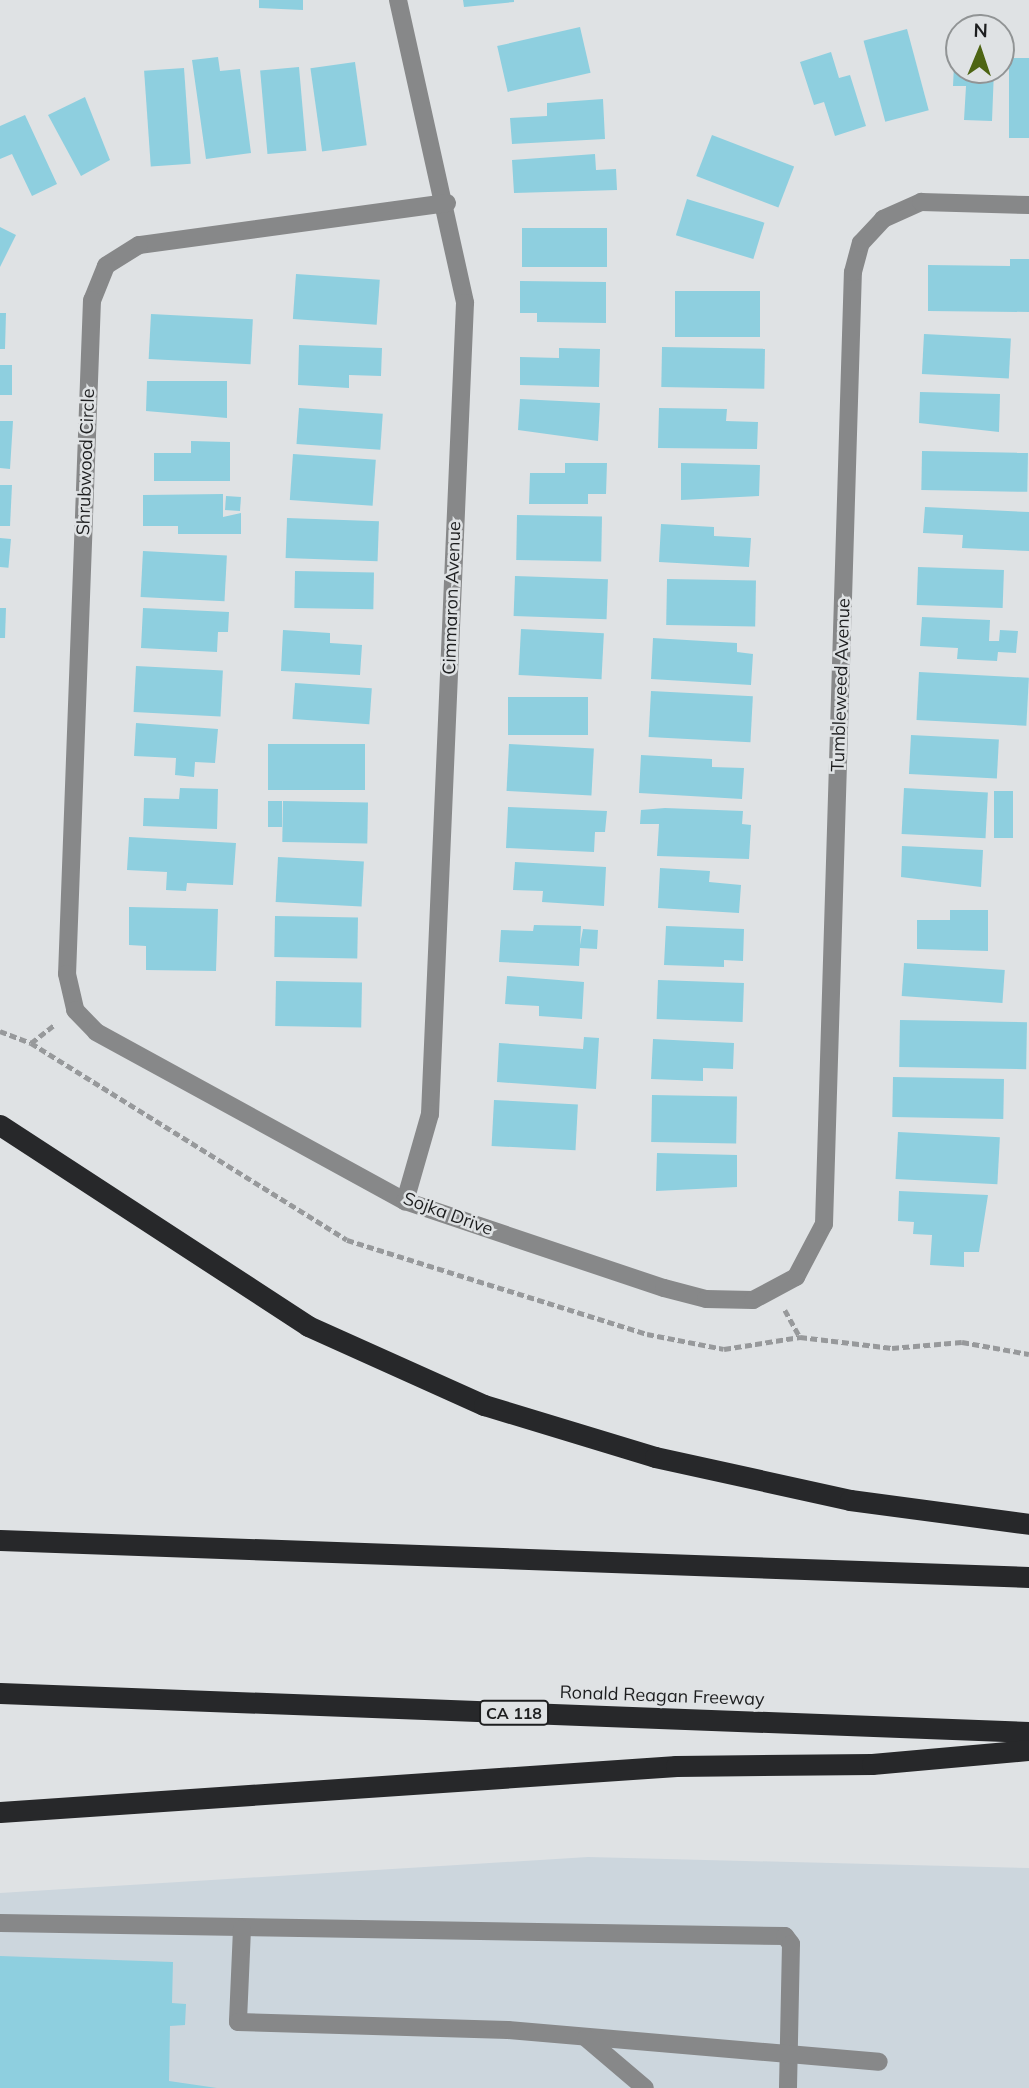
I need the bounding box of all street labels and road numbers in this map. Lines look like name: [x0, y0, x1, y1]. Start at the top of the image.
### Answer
street label: Shrubwood Circle: [73, 388, 99, 536]
street label: Cimmaron Avenue: [439, 521, 465, 675]
street label: Tumbleweed Avenue: [827, 598, 855, 772]
street label: Sojka Drive: [400, 1188, 496, 1240]
street label: Ronald Reagan Freeway: [559, 1682, 765, 1710]
road number: CA 118: [479, 1700, 549, 1726]

